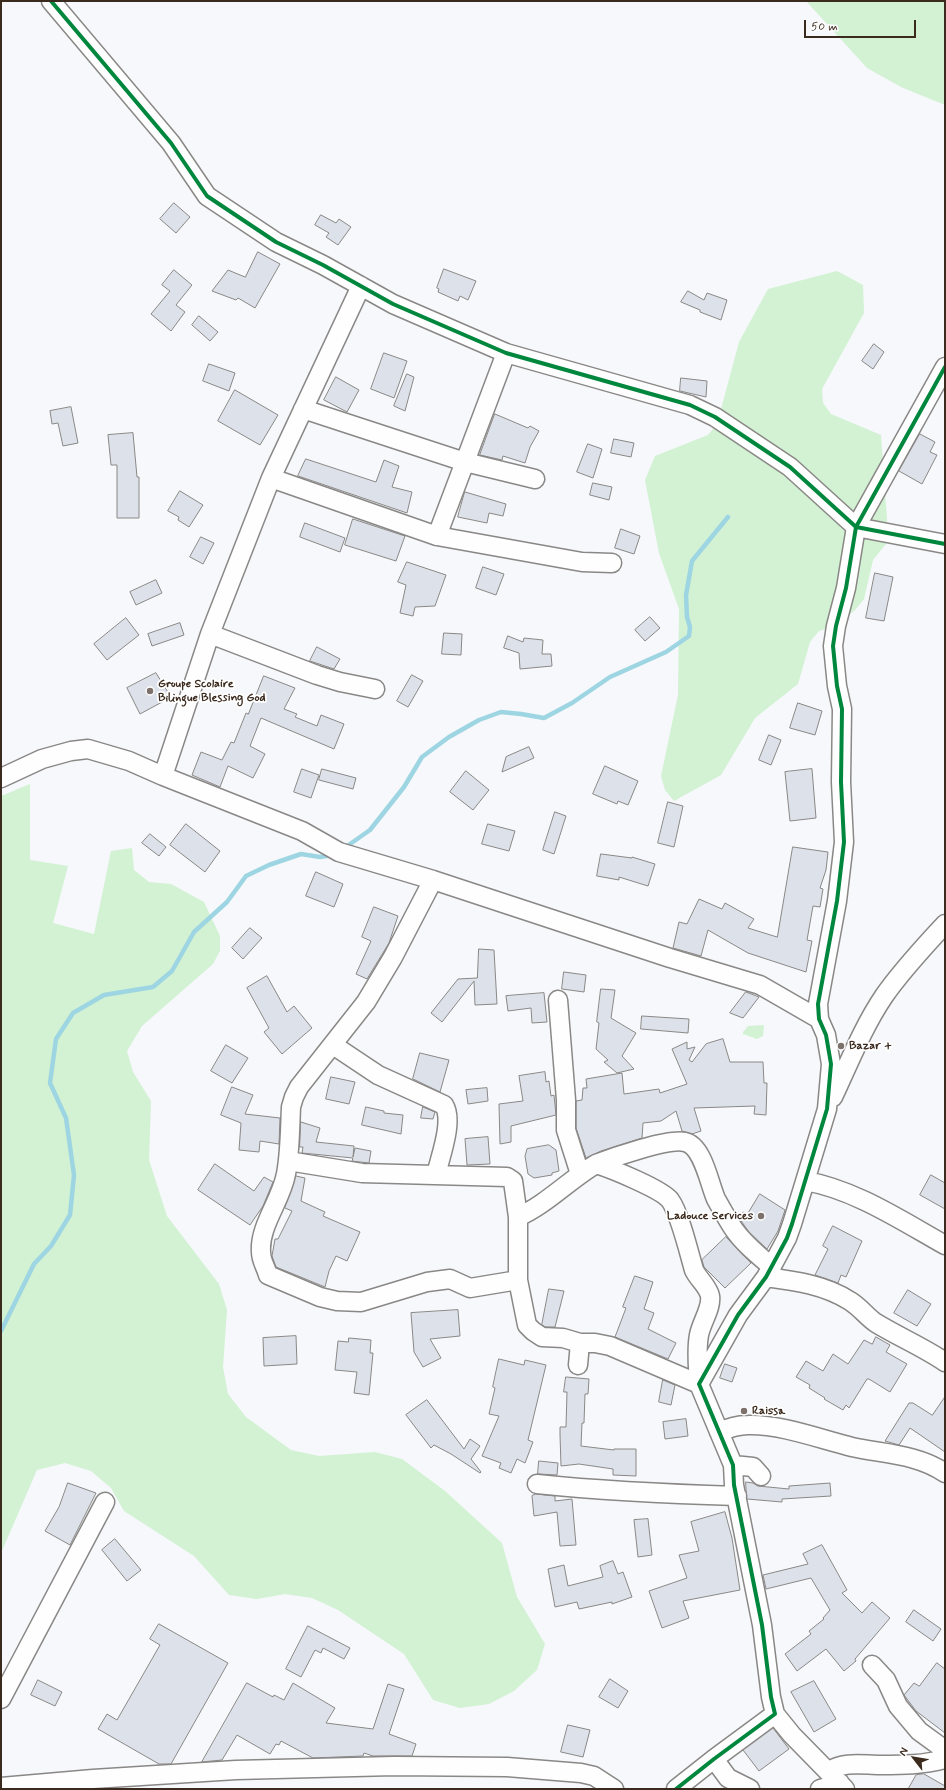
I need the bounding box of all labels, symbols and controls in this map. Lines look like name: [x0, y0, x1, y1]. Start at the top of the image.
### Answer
scale bar: [806, 12, 918, 38]
text: 50 m: [811, 19, 838, 35]
place label: Groupe Scolaire Bilingue Blessing God: [158, 677, 266, 705]
marker: Groupe Scolaire Bilingue Blessing God: [145, 686, 155, 696]
place label: Bazar +: [849, 1039, 892, 1053]
marker: Bazar +: [836, 1041, 846, 1051]
place label: Ladouce Services: [667, 1209, 753, 1223]
marker: Ladouce Services: [756, 1211, 766, 1221]
place label: Raissa: [752, 1404, 785, 1418]
marker: Raissa: [739, 1406, 749, 1416]
north arrow: [894, 1738, 934, 1778]
text: N: [896, 1745, 912, 1759]

